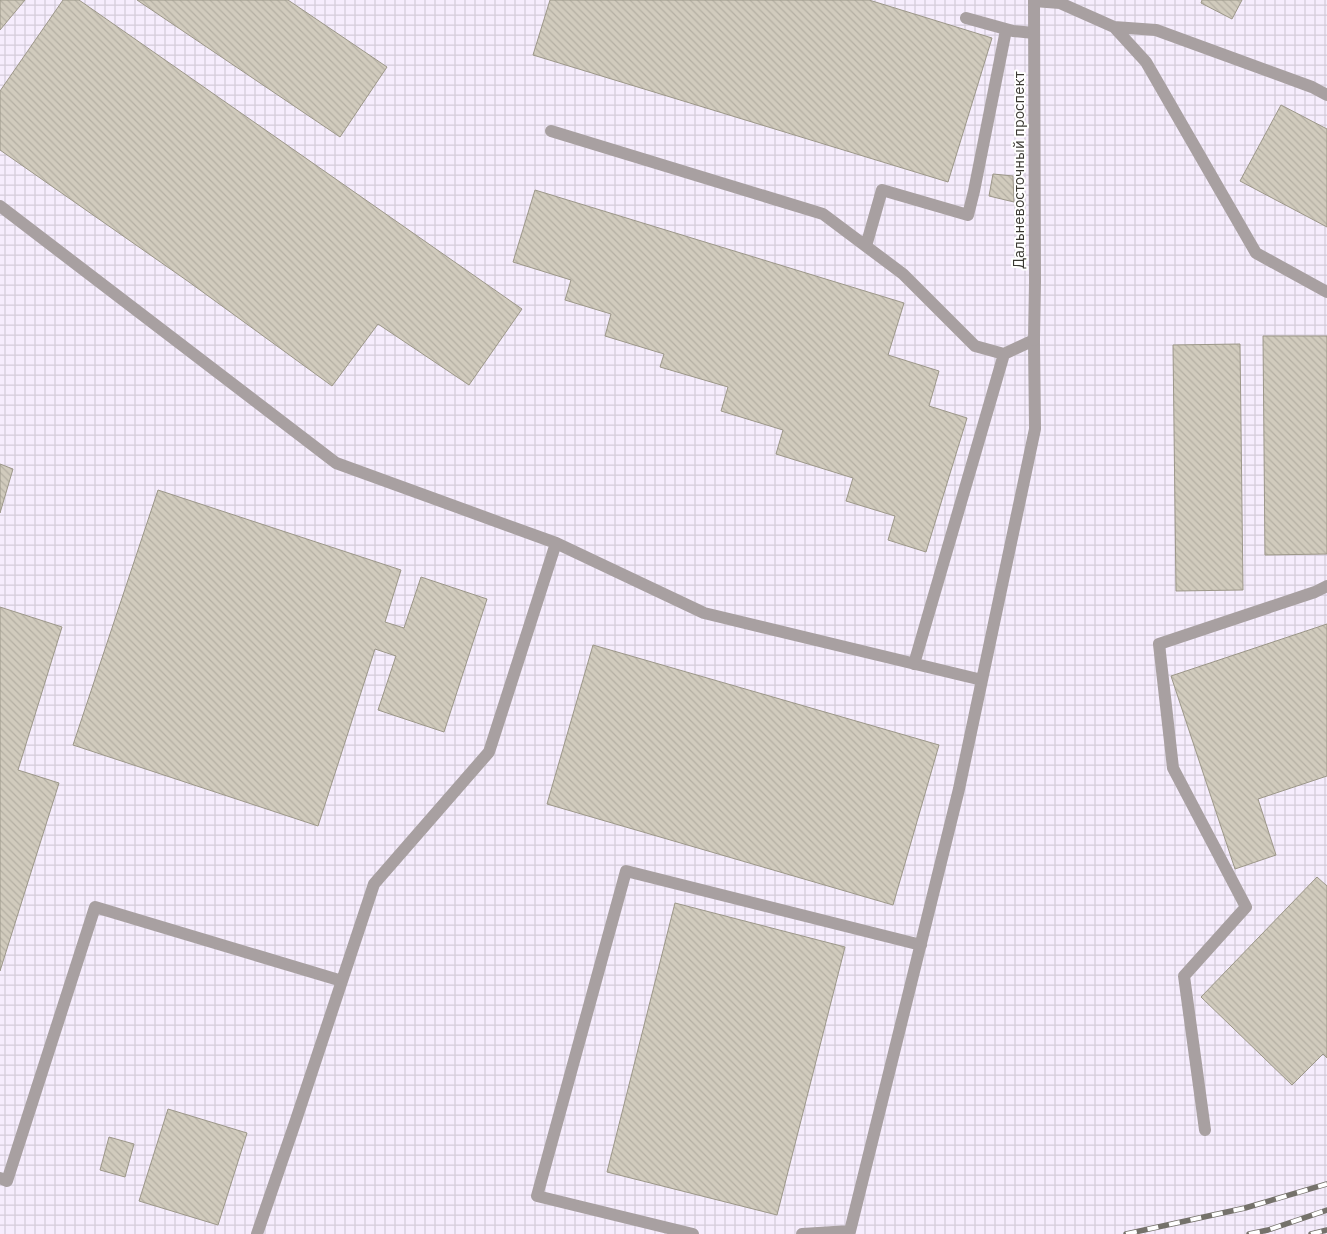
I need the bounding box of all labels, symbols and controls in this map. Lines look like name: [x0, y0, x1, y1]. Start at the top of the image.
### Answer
street label: Дальневосточный проспект: [1009, 71, 1028, 269]

